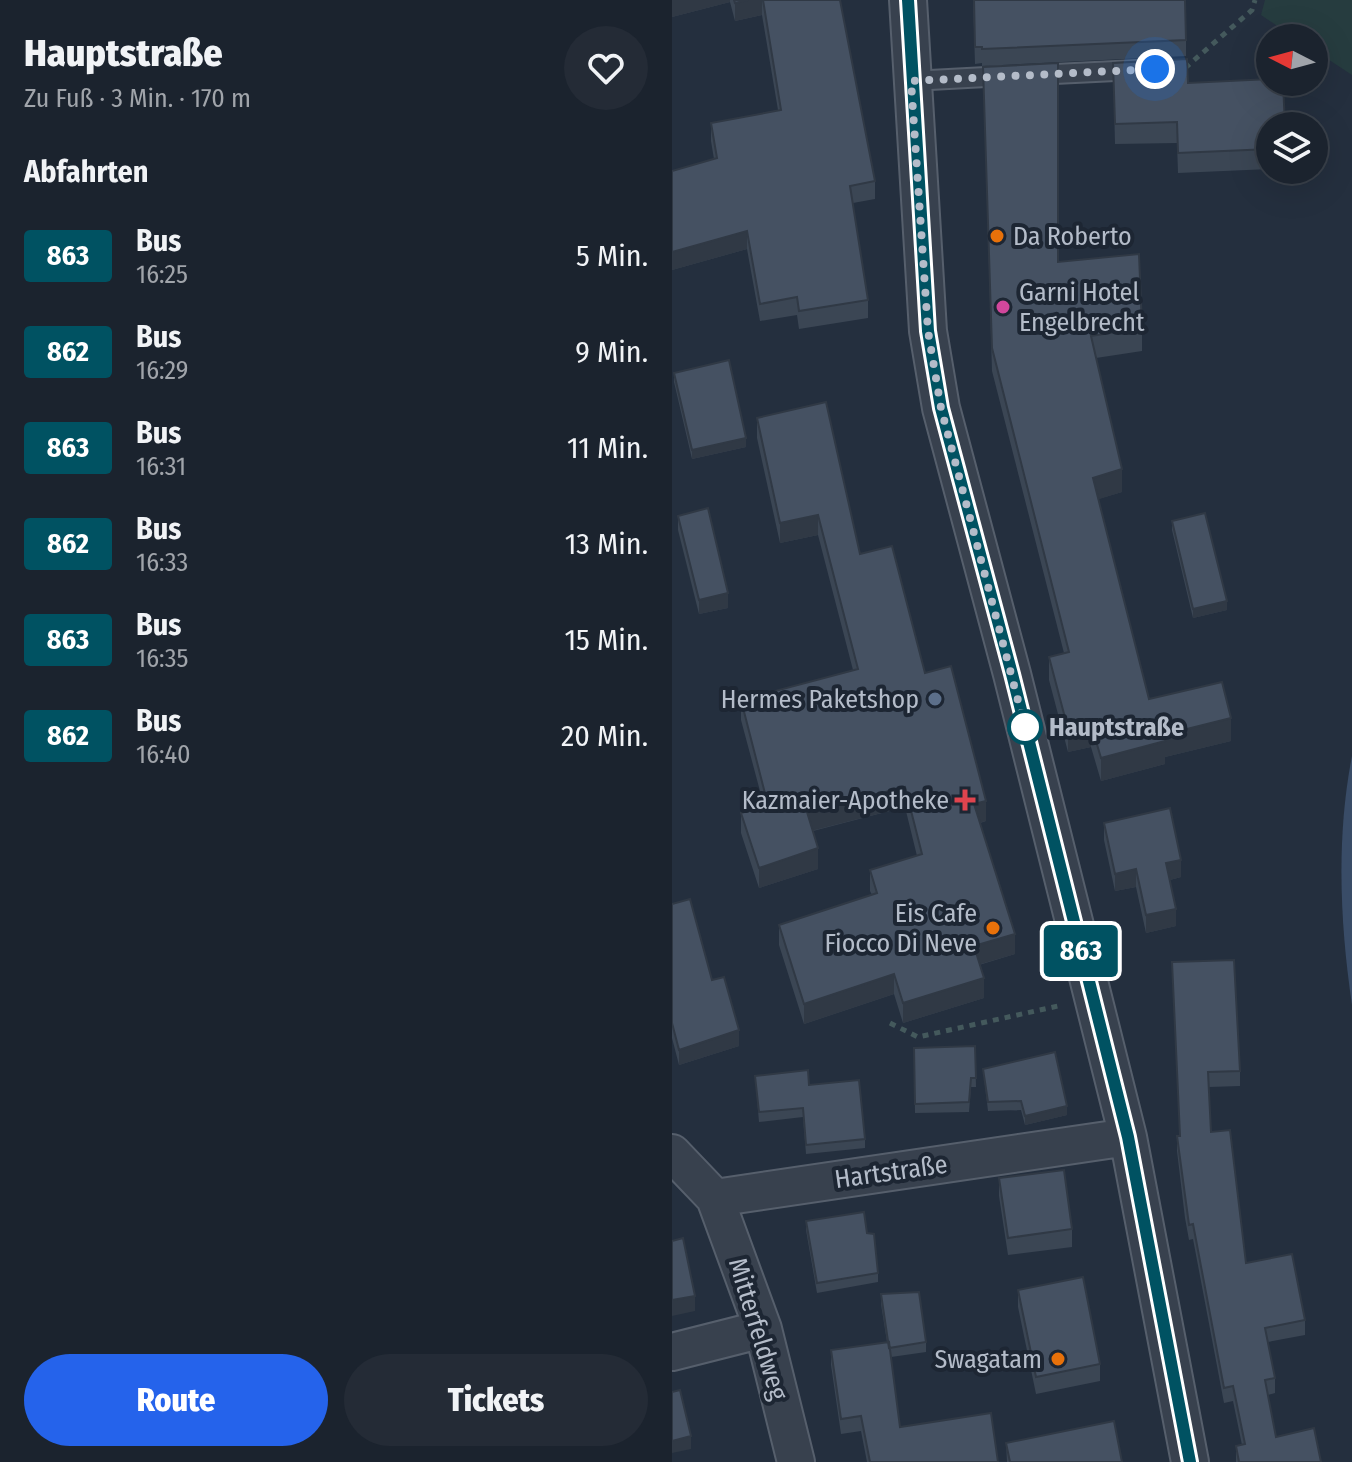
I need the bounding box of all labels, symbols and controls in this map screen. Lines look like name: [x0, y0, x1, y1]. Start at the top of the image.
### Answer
north arrow: [1256, 24, 1328, 96]
map controls: [1256, 24, 1328, 184]
button: heart: [564, 26, 648, 110]
text: Hauptstraße: [24, 30, 223, 76]
your location: [1135, 49, 1175, 89]
text: Zu Fuß · 3 Min. · 170 m: [24, 83, 251, 114]
button: layers: [1256, 112, 1328, 184]
text: Abfahrten: [24, 154, 148, 190]
place label: Da Roberto: [1013, 221, 1132, 252]
text: Bus: [136, 223, 181, 259]
marker: Da Roberto: [988, 227, 1006, 245]
text: 5 Min.: [576, 238, 648, 274]
text: 863: [47, 239, 89, 272]
text: 16:25: [136, 259, 188, 290]
place label: Garni Hotel Engelbrecht: [1019, 277, 1145, 338]
marker: Garni Hotel Engelbrecht: [994, 298, 1012, 316]
text: Bus: [136, 319, 181, 355]
text: 9 Min.: [575, 334, 648, 370]
text: 862: [47, 335, 89, 368]
text: 16:29: [136, 355, 188, 386]
text: Bus: [136, 415, 181, 451]
text: 11 Min.: [567, 430, 648, 466]
text: 863: [47, 431, 89, 464]
text: 16:31: [136, 451, 186, 482]
text: Bus: [136, 511, 181, 547]
text: 13 Min.: [565, 526, 648, 562]
text: 862: [47, 527, 89, 560]
text: 16:33: [136, 547, 188, 578]
text: Bus: [136, 607, 181, 643]
text: 15 Min.: [564, 622, 648, 658]
text: 863: [47, 623, 89, 656]
text: 16:35: [136, 643, 188, 674]
place label: Hermes Paketshop: [721, 684, 919, 715]
marker: Hermes Paketshop: [926, 690, 944, 708]
text: Bus: [136, 703, 181, 739]
marker: Hauptstraße: [1008, 710, 1042, 744]
place label: Hauptstraße: [1049, 712, 1184, 743]
text: 20 Min.: [561, 718, 648, 754]
text: 862: [47, 719, 89, 752]
text: 16:40: [136, 739, 191, 770]
place label: Kazmaier-Apotheke: [742, 785, 949, 816]
marker: Kazmaier-Apotheke: [956, 791, 974, 809]
place label: Eis Cafe Fiocco Di Neve: [825, 898, 977, 959]
marker: Eis Cafe Fiocco Di Neve: [984, 919, 1002, 937]
line badge: 863: [1035, 925, 1127, 977]
text: 863: [1060, 934, 1102, 967]
street label: Hartstraße: [833, 1149, 949, 1195]
street label: Mitterfeldweg: [722, 1254, 795, 1405]
place label: Swagatam: [934, 1344, 1042, 1375]
marker: Swagatam: [1049, 1350, 1067, 1368]
button: Route: [24, 1354, 328, 1446]
button: Tickets: [344, 1354, 648, 1446]

